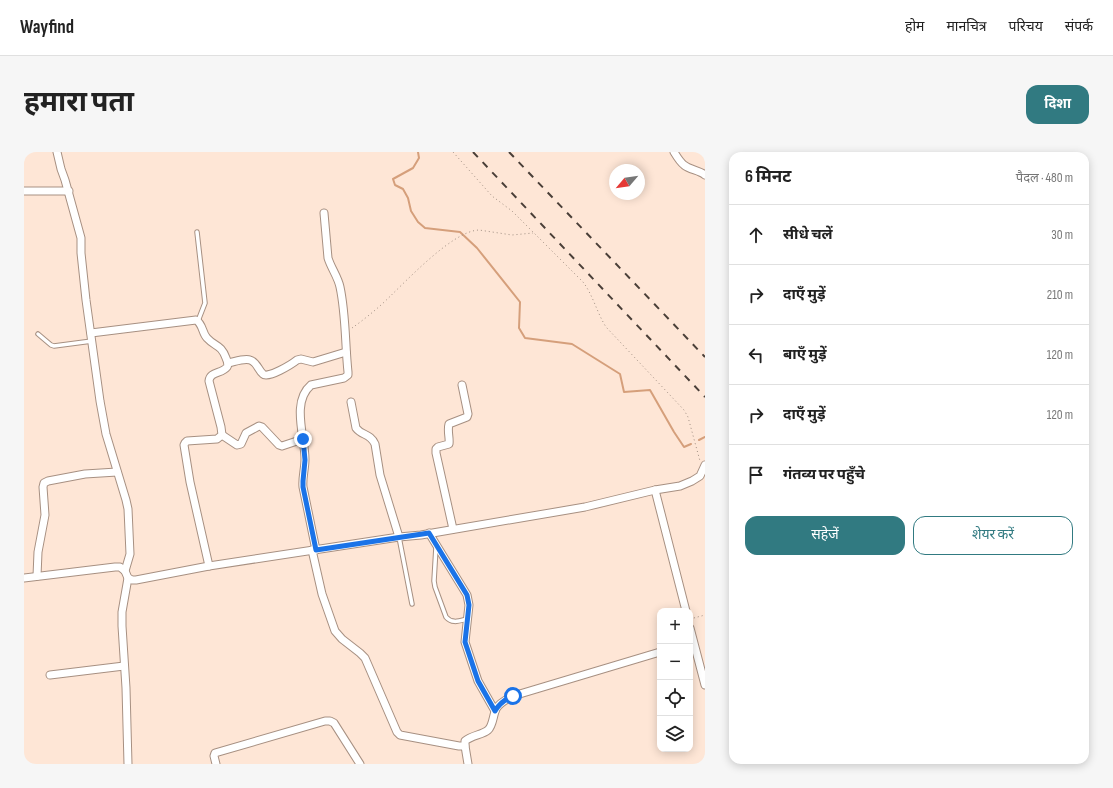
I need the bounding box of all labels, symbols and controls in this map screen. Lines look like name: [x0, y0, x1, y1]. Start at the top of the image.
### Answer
text: Wayfind: [20, 16, 74, 39]
text: होम: [905, 18, 924, 35]
text: मानचित्र: [946, 18, 987, 35]
text: परिचय: [1009, 18, 1043, 35]
text: संपर्क: [1065, 18, 1093, 35]
button: दिशा: [1026, 85, 1089, 124]
text: हमारा पता: [24, 86, 134, 119]
north arrow: [609, 164, 645, 200]
text: 6 मिनट: [745, 167, 791, 187]
text: पैदल · 480 m: [1016, 170, 1073, 186]
icon: ahead: [745, 224, 767, 246]
text: सीधे चलें: [783, 225, 833, 244]
text: 30 m: [1051, 227, 1073, 243]
icon: right: [745, 284, 767, 306]
text: दाएँ मुड़ें: [783, 285, 826, 304]
text: 210 m: [1047, 287, 1073, 303]
icon: left: [745, 344, 767, 366]
text: बाएँ मुड़ें: [783, 345, 826, 364]
text: 120 m: [1047, 347, 1073, 363]
icon: right: [745, 404, 767, 426]
text: दाएँ मुड़ें: [783, 405, 826, 424]
text: 120 m: [1047, 407, 1073, 423]
route end: [294, 430, 312, 448]
icon: arrive: [745, 464, 767, 486]
text: गंतव्य पर पहुँचे: [783, 465, 865, 484]
button: सहेजें: [745, 516, 905, 555]
button: शेयर करें: [913, 516, 1073, 555]
map controls: [657, 608, 693, 752]
button: +: [657, 608, 693, 644]
button: −: [657, 644, 693, 680]
button: locate: [657, 680, 693, 716]
route start: [504, 687, 522, 705]
button: layers: [657, 716, 693, 752]

